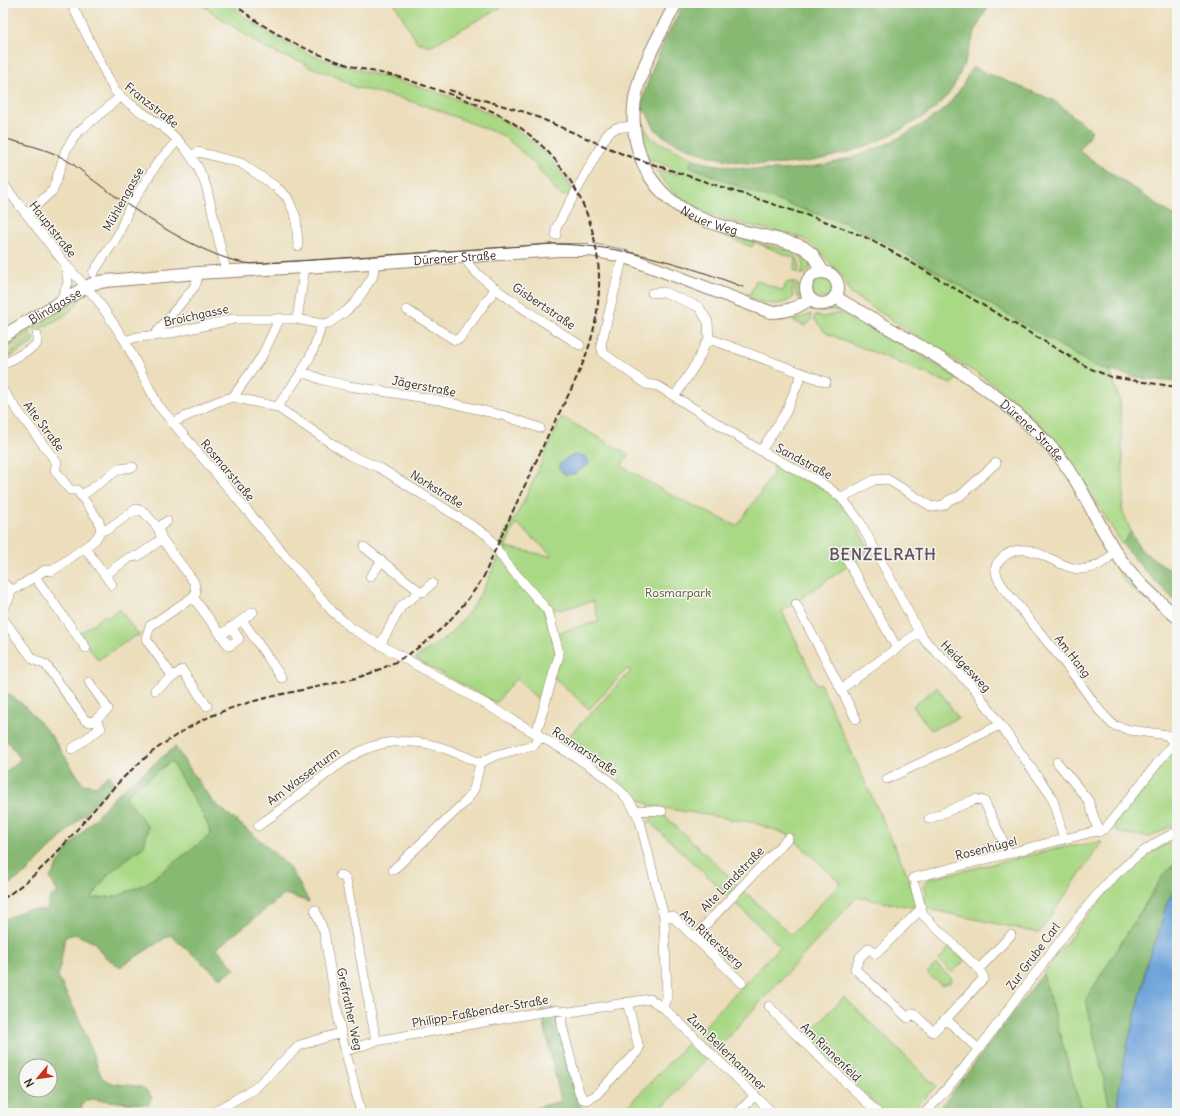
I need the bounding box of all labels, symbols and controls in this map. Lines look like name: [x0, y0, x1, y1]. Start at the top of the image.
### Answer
street label: Franzstraße: [122, 79, 182, 131]
street label: Mühlengasse: [99, 164, 147, 234]
street label: Hauptstraße: [26, 198, 80, 260]
street label: Neuer Weg: [678, 202, 739, 237]
street label: Dürener Straße: [413, 247, 497, 267]
street label: Gisbertstraße: [510, 279, 578, 333]
street label: Blindgasse: [26, 284, 84, 327]
street label: Broichgasse: [162, 301, 230, 329]
street label: Jägerstraße: [391, 372, 457, 400]
street label: Dürener Straße: [998, 396, 1067, 464]
street label: Alte Straße: [20, 398, 68, 454]
street label: Rosmarstraße: [198, 436, 258, 504]
street label: Sandstraße: [773, 440, 835, 482]
street label: Norkstraße: [408, 467, 466, 511]
district label: BENZELRATH: [829, 544, 937, 564]
park label: Rosmarpark: [645, 585, 711, 600]
street label: Am Hang: [1052, 632, 1094, 680]
street label: Heidgesweg: [938, 637, 994, 695]
street label: Rosmarstraße: [549, 723, 621, 779]
street label: Am Wasserturm: [264, 743, 343, 808]
street label: Rosenhügel: [954, 833, 1018, 863]
street label: Alte Landstraße: [697, 843, 767, 915]
street label: Am Rittersberg: [677, 906, 747, 972]
street label: Zur Grube Carl: [1003, 920, 1063, 992]
street label: Grefrather Weg: [334, 966, 366, 1052]
street label: Philipp-Faßbender-Straße: [411, 992, 549, 1030]
street label: Zum Bellerhammer: [684, 1010, 770, 1094]
street label: Am Rinnenfeld: [798, 1019, 864, 1085]
north arrow: [18, 1058, 58, 1098]
text: N: [21, 1076, 37, 1090]

